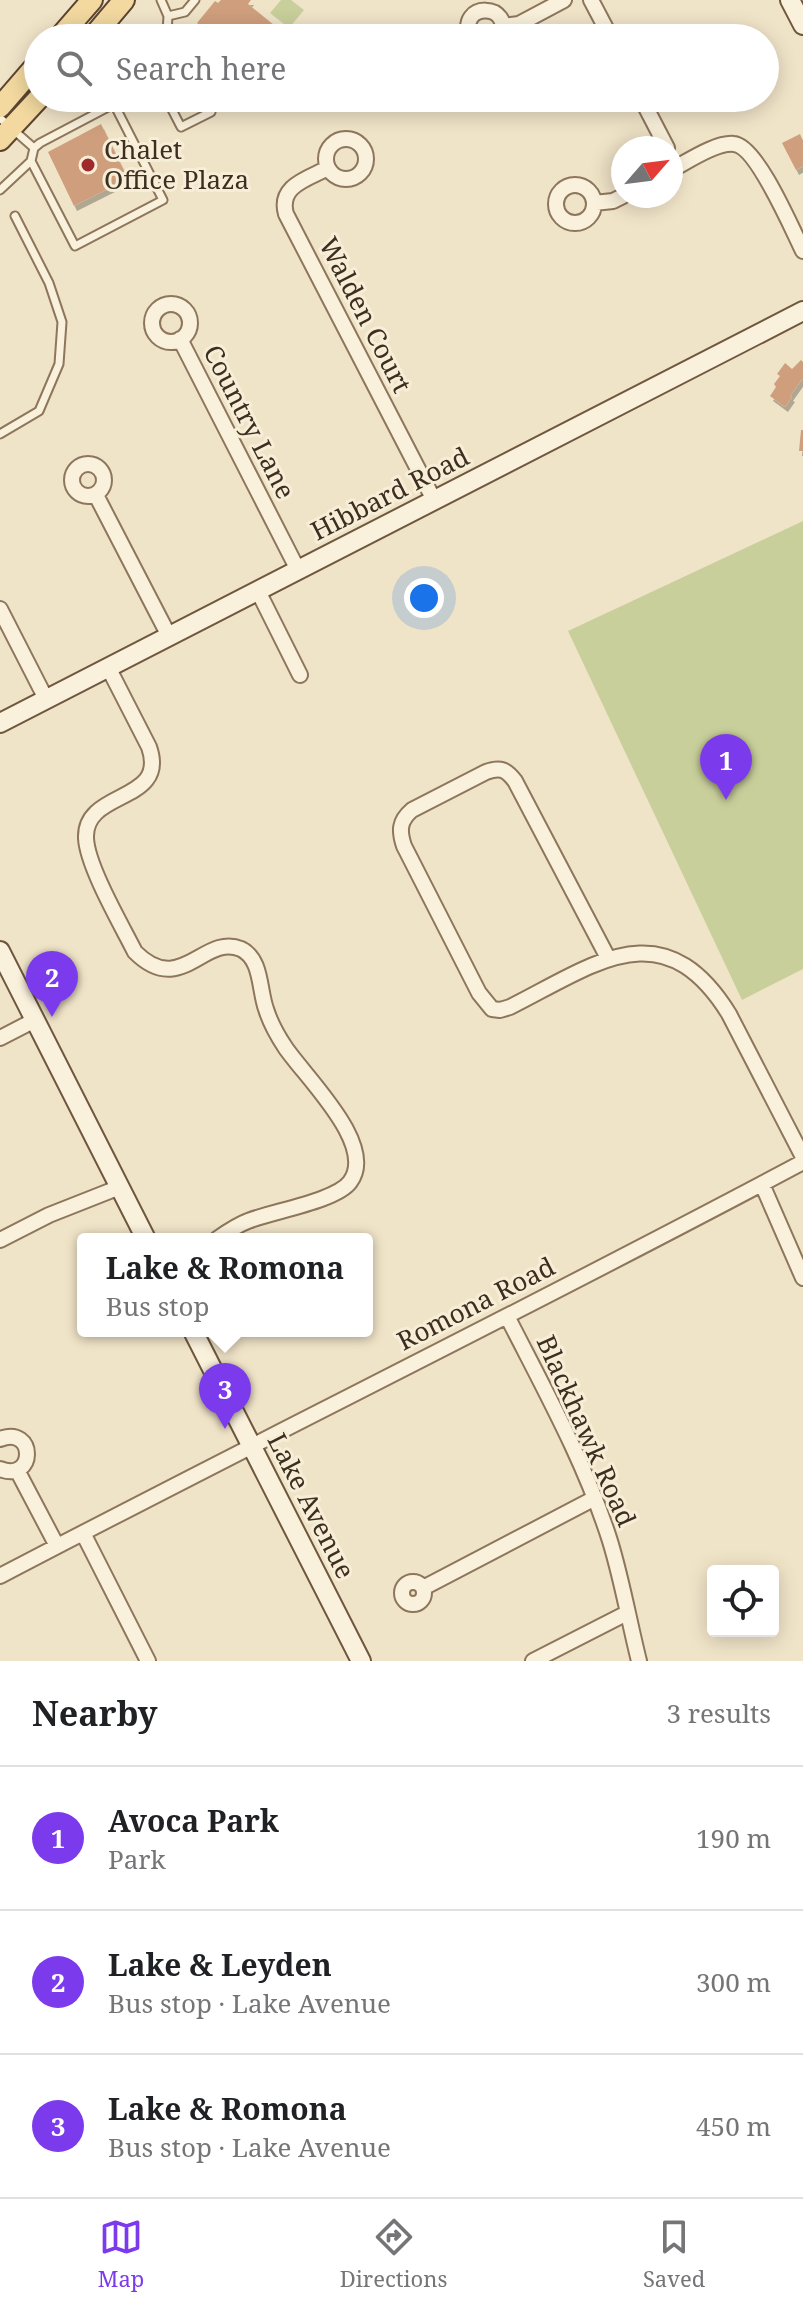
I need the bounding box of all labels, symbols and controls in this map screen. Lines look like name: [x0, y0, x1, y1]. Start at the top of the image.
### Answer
search box: [24, 24, 779, 112]
icon: search: [52, 46, 96, 90]
text: Search here: [116, 48, 286, 89]
place label: Chalet Office Plaza: [104, 131, 249, 197]
north arrow: [611, 136, 683, 208]
marker: Chalet Office Plaza: [79, 156, 97, 174]
street label: Walden Court: [311, 230, 421, 399]
street label: Country Lane: [196, 338, 304, 505]
street label: Hibbard Road: [304, 438, 475, 548]
your location: [404, 578, 444, 618]
pin: 1: [700, 734, 752, 800]
pin: 2: [26, 951, 78, 1017]
popup: [77, 1233, 373, 1337]
text: Lake & Romona: [106, 1247, 344, 1288]
street label: Romona Road: [391, 1248, 561, 1358]
text: Bus stop: [106, 1288, 210, 1324]
street label: Blackhawk Road: [529, 1329, 645, 1532]
pin: 3: [199, 1363, 251, 1429]
street label: Lake Avenue: [260, 1426, 364, 1585]
map controls: [707, 1565, 779, 1637]
button: locate: [707, 1565, 779, 1637]
text: Nearby: [32, 1690, 158, 1736]
text: 3 results: [666, 1695, 771, 1731]
text: Avoca Park: [108, 1800, 279, 1841]
text: 1: [51, 1820, 65, 1856]
text: 190 m: [696, 1820, 771, 1856]
text: Park: [108, 1841, 166, 1877]
text: Lake & Leyden: [108, 1944, 332, 1985]
text: 2: [51, 1964, 65, 2000]
text: 300 m: [696, 1964, 771, 2000]
text: Bus stop · Lake Avenue: [108, 1985, 391, 2021]
text: Lake & Romona: [108, 2088, 347, 2129]
text: 3: [51, 2108, 65, 2144]
text: 450 m: [696, 2108, 771, 2144]
text: Bus stop · Lake Avenue: [108, 2129, 391, 2165]
tab: Map: [98, 2215, 144, 2293]
tab: Directions: [340, 2215, 447, 2293]
tab: Saved: [643, 2215, 705, 2293]

